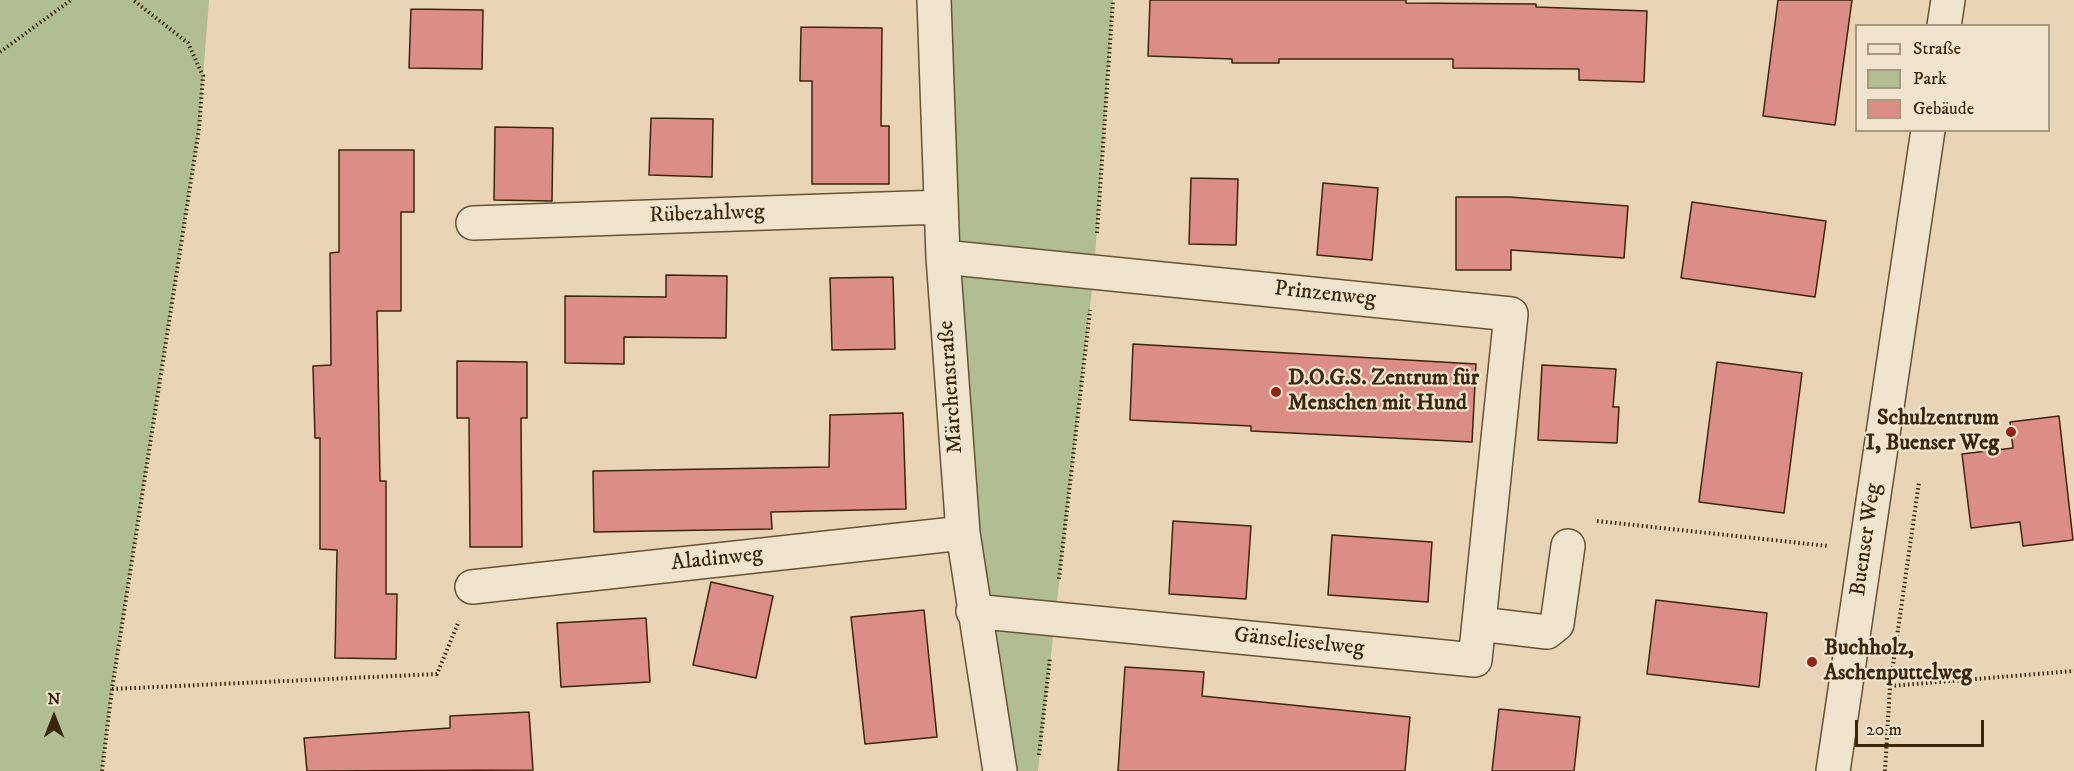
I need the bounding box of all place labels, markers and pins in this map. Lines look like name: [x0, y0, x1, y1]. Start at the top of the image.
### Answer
place label: D.O.G.S. Zentrum für Menschen mit Hund: [1288, 366, 1479, 418]
marker: D.O.G.S. Zentrum für Menschen mit Hund: [1269, 385, 1283, 399]
place label: Schulzentrum I, Buenser Weg: [1866, 406, 1999, 458]
marker: Schulzentrum I, Buenser Weg: [2004, 425, 2018, 439]
place label: Buchholz, Aschenputtelweg: [1824, 636, 1972, 688]
marker: Buchholz, Aschenputtelweg: [1805, 655, 1819, 669]

